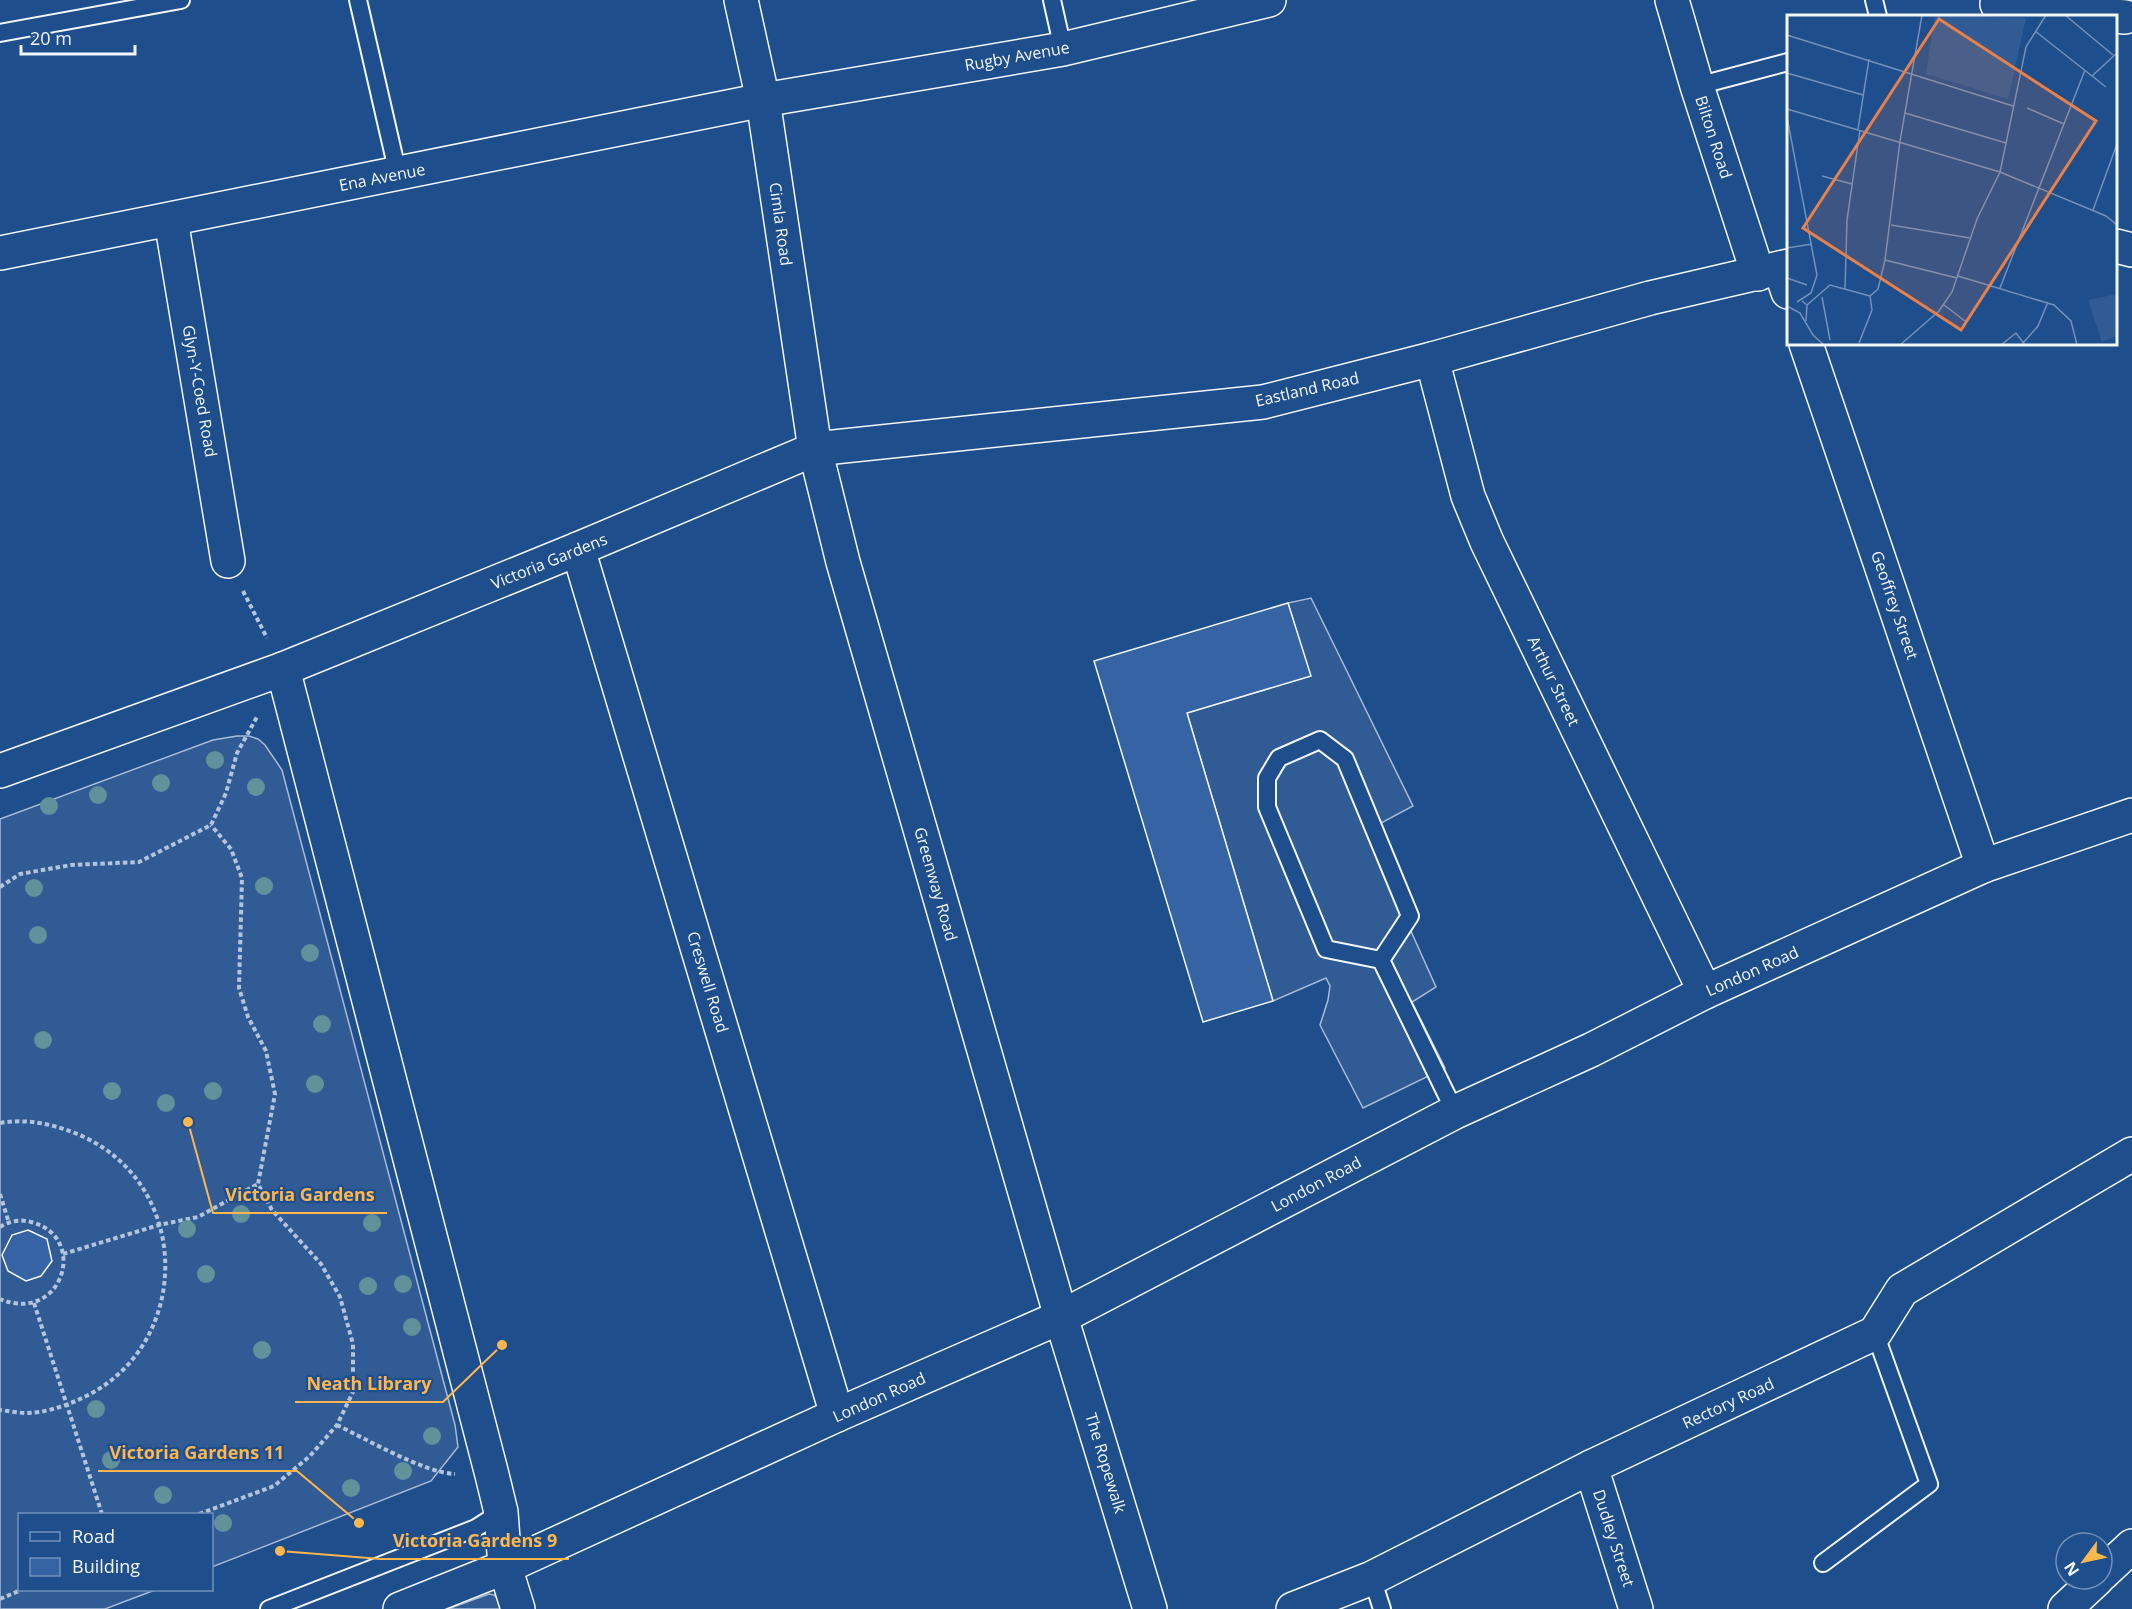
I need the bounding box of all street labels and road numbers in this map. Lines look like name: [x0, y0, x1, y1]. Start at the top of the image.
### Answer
street label: Rugby Avenue: [963, 36, 1071, 76]
street label: Bilton Road: [1690, 93, 1738, 181]
street label: Ena Avenue: [337, 158, 427, 196]
street label: Cimla Road: [764, 181, 798, 267]
street label: Glyn-Y-Coed Road: [178, 323, 222, 459]
street label: Eastland Road: [1253, 366, 1361, 412]
street label: Victoria Gardens: [488, 528, 610, 594]
street label: Geoffrey Street: [1866, 548, 1924, 662]
street label: Arthur Street: [1523, 632, 1585, 730]
street label: Greenway Road: [909, 824, 963, 944]
street label: Creswell Road: [682, 929, 734, 1035]
street label: London Road: [1702, 941, 1802, 1001]
street label: London Road: [1267, 1151, 1365, 1217]
street label: London Road: [829, 1367, 929, 1427]
street label: Rectory Road: [1679, 1372, 1777, 1434]
street label: The Ropewalk: [1080, 1410, 1132, 1516]
street label: Dudley Street: [1588, 1487, 1640, 1590]

